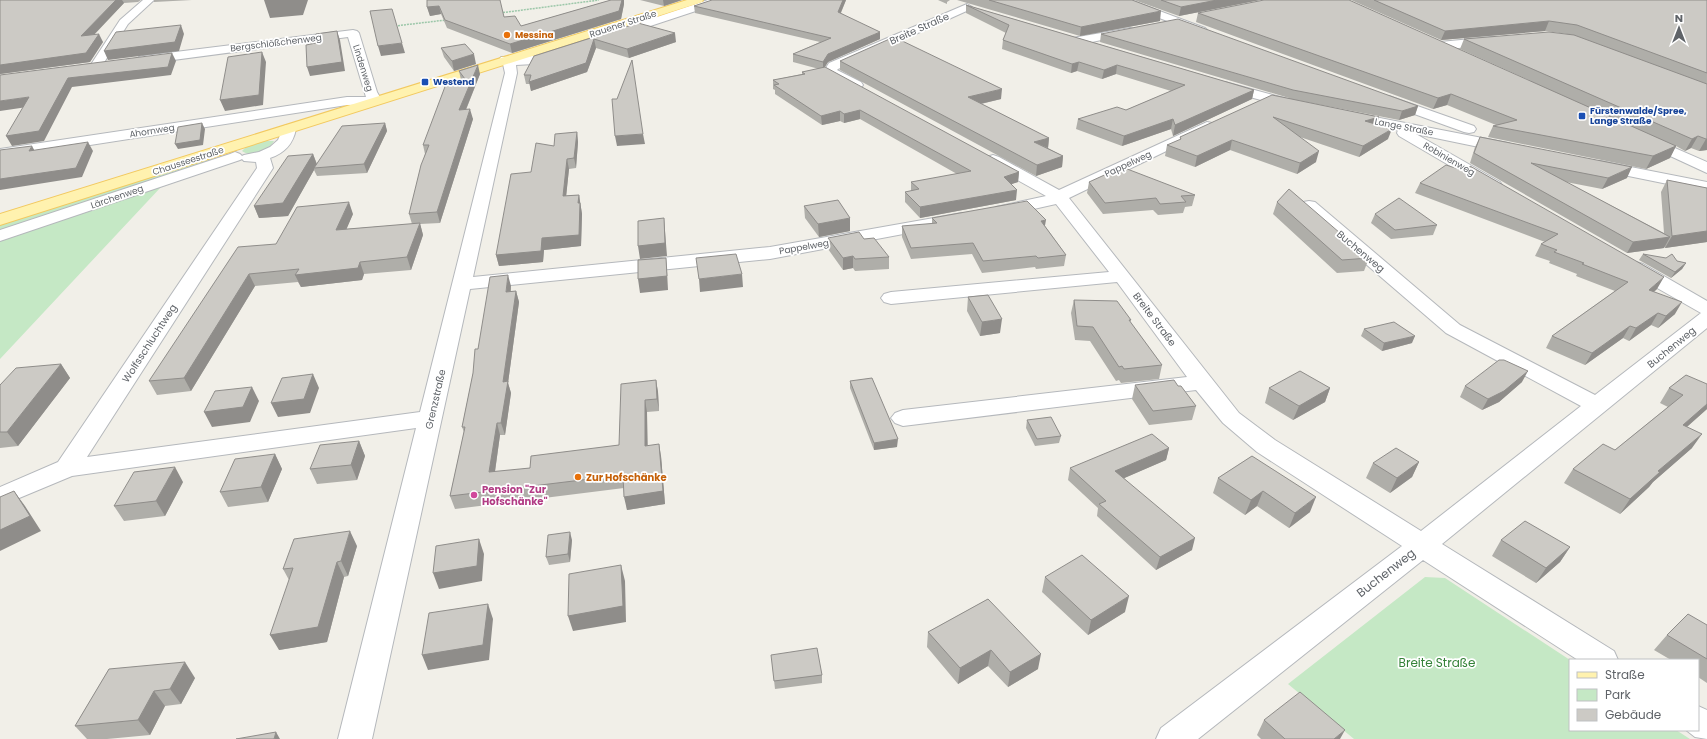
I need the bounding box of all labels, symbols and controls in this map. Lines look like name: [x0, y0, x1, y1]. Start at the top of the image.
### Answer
street label: Rauener Straße: [588, 7, 658, 40]
north arrow: [1659, 8, 1699, 48]
street label: Breite Straße: [887, 9, 952, 48]
text: N: [1675, 10, 1683, 26]
place label: Messina: [515, 29, 554, 41]
marker: Messina: [502, 30, 512, 40]
street label: Bergschlößchenweg: [230, 31, 322, 55]
street label: Lindenweg: [350, 43, 376, 93]
place label: Westend: [433, 76, 474, 88]
marker: Westend: [420, 77, 430, 87]
place label: Fürstenwalde/Spree, Lange Straße: [1590, 105, 1687, 127]
marker: Fürstenwalde/Spree, Lange Straße: [1577, 111, 1587, 121]
street label: Lange Straße: [1374, 115, 1435, 139]
street label: Ahornweg: [128, 121, 176, 141]
street label: Robinienweg: [1421, 139, 1477, 179]
street label: Chausseestraße: [151, 144, 226, 178]
street label: Pappelweg: [1103, 148, 1153, 180]
street label: Lärchenweg: [89, 182, 145, 212]
street label: Buchenweg: [1333, 227, 1388, 276]
street label: Pappelweg: [778, 237, 830, 257]
street label: Breite Straße: [1129, 289, 1180, 349]
street label: Wolfsschluchtweg: [118, 301, 180, 385]
street label: Buchenweg: [1644, 323, 1699, 372]
street label: Grenzstraße: [421, 368, 450, 431]
place label: Zur Hofschänke: [586, 470, 667, 485]
marker: Zur Hofschänke: [573, 472, 583, 482]
place label: Pension "Zur Hofschänke": [482, 482, 548, 509]
marker: Pension "Zur Hofschänke": [469, 490, 479, 500]
street label: Buchenweg: [1353, 544, 1419, 601]
park label: Breite Straße: [1399, 654, 1475, 671]
legend: [1569, 659, 1699, 731]
text: Straße: [1605, 666, 1645, 683]
text: Park: [1605, 686, 1632, 703]
text: Gebäude: [1605, 706, 1661, 723]

